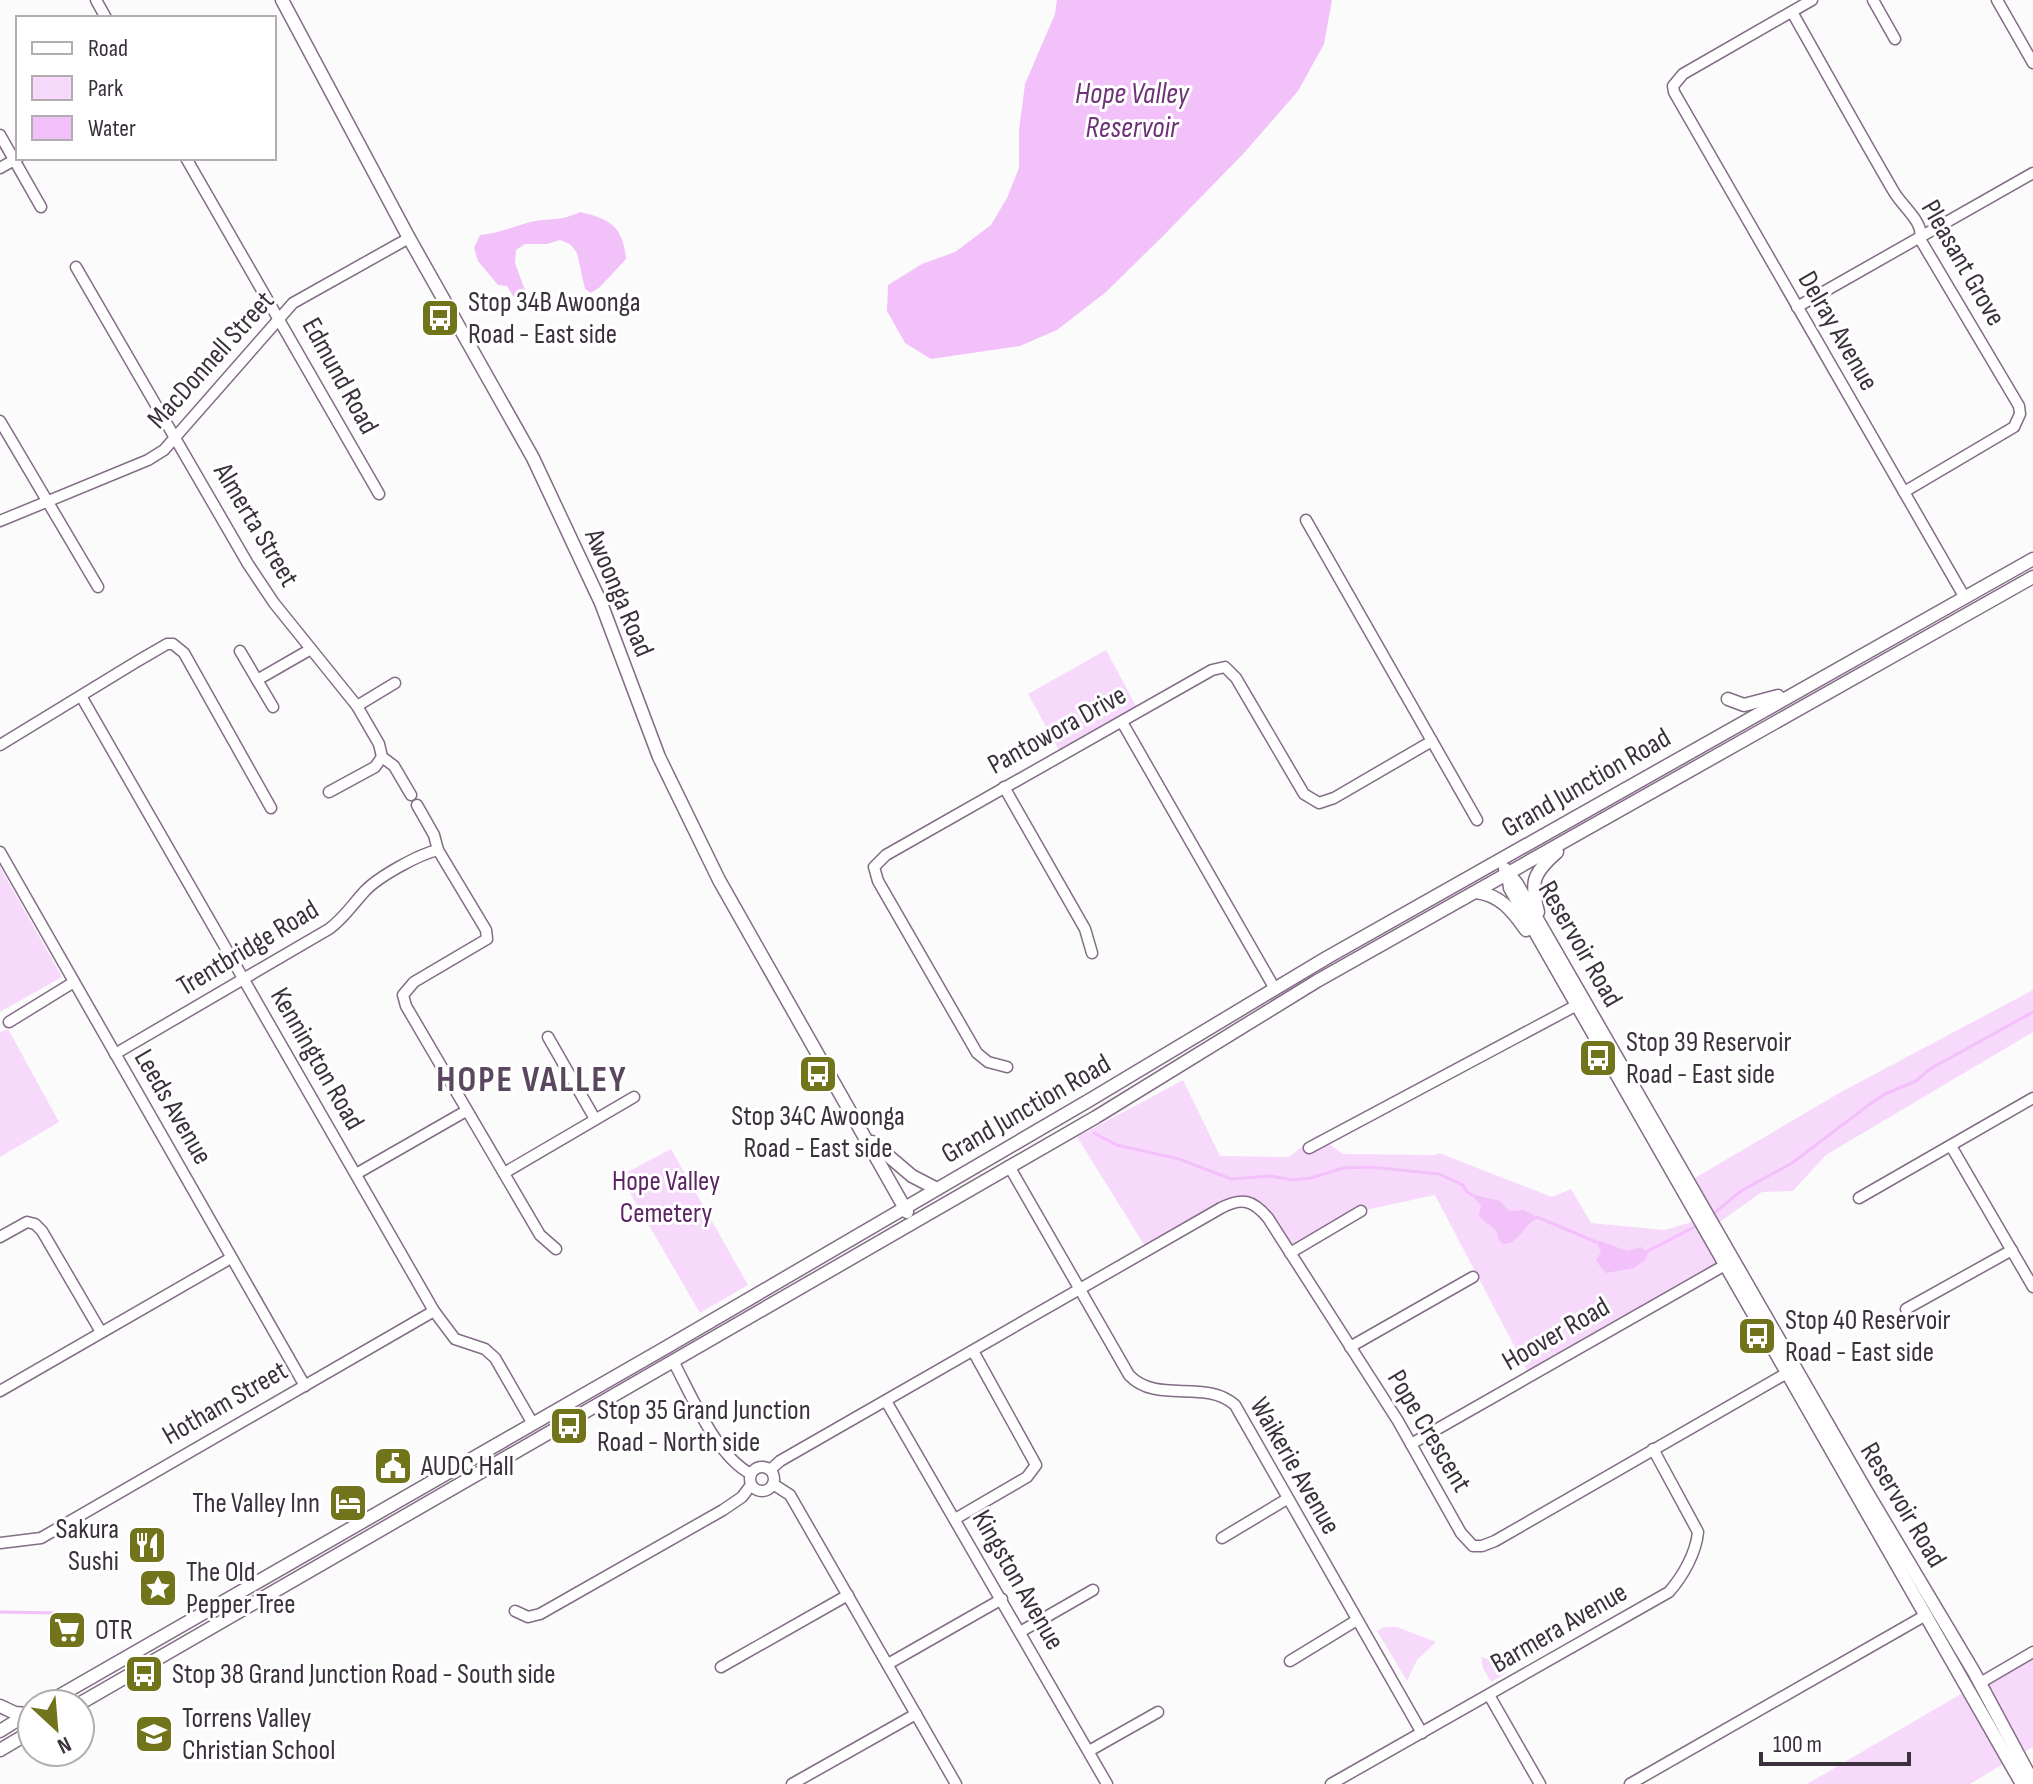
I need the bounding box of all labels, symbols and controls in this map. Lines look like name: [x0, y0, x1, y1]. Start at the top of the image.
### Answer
legend: [16, 16, 276, 160]
text: Road: [88, 34, 128, 63]
text: Park: [88, 74, 123, 103]
water label: Hope Valley Reservoir: [1075, 76, 1191, 146]
text: Water: [88, 114, 136, 143]
street label: Pleasant Grove: [1914, 194, 2012, 332]
street label: Delray Avenue: [1791, 266, 1885, 396]
street label: MacDonnell Street: [141, 285, 281, 435]
place label: Stop 34B Awoonga Road - East side: [468, 286, 640, 351]
bus stop icon: Stop 34B Awoonga Road - East side: [419, 297, 461, 339]
street label: Edmund Road: [295, 312, 385, 440]
street label: Almerta Street: [206, 457, 306, 593]
street label: Awoonga Road: [577, 523, 661, 662]
street label: Pantowora Drive: [982, 678, 1132, 782]
street label: Grand Junction Road: [1496, 721, 1676, 845]
street label: Reservoir Road: [1531, 875, 1629, 1013]
street label: Trentbridge Road: [171, 893, 325, 1003]
street label: Kennington Road: [263, 982, 371, 1136]
place label: Stop 39 Reservoir Road - East side: [1626, 1026, 1791, 1091]
bus stop icon: Stop 39 Reservoir Road - East side: [1577, 1037, 1619, 1079]
street label: Leeds Avenue: [127, 1044, 219, 1170]
street label: Grand Junction Road: [936, 1047, 1116, 1171]
bus stop icon: Stop 34C Awoonga Road - East side: [797, 1053, 839, 1095]
district label: HOPE VALLEY: [436, 1059, 628, 1102]
place label: Stop 34C Awoonga Road - East side: [731, 1100, 905, 1165]
park label: Hope Valley Cemetery: [612, 1165, 720, 1230]
street label: Hoover Road: [1497, 1290, 1615, 1378]
place label: Stop 40 Reservoir Road - East side: [1785, 1304, 1951, 1369]
bus stop icon: Stop 40 Reservoir Road - East side: [1736, 1315, 1778, 1357]
street label: Hotham Street: [157, 1354, 293, 1452]
street label: Pope Crescent: [1380, 1364, 1478, 1498]
street label: Waikerie Avenue: [1243, 1392, 1347, 1540]
place label: Stop 35 Grand Junction Road - North side: [597, 1394, 811, 1459]
bus stop icon: Stop 35 Grand Junction Road - North side: [548, 1405, 590, 1447]
street label: Reservoir Road: [1853, 1436, 1953, 1574]
public building icon: AUDC Hall: [372, 1445, 414, 1487]
place label: AUDC Hall: [420, 1450, 514, 1483]
hotel icon: The Valley Inn: [327, 1482, 369, 1524]
place label: The Valley Inn: [192, 1487, 320, 1520]
street label: Kingston Avenue: [965, 1504, 1071, 1656]
place label: Sakura Sushi: [55, 1513, 119, 1578]
restaurant icon: Sakura Sushi: [126, 1524, 168, 1566]
place label: The Old Pepper Tree: [186, 1556, 295, 1621]
place icon: The Old Pepper Tree: [137, 1567, 179, 1609]
street label: Barmera Avenue: [1485, 1576, 1633, 1680]
supermarket icon: OTR: [46, 1609, 88, 1651]
place label: OTR: [95, 1614, 133, 1647]
bus stop icon: Stop 38 Grand Junction Road - South side: [123, 1653, 165, 1695]
place label: Stop 38 Grand Junction Road - South side: [172, 1658, 556, 1691]
north arrow: [16, 1688, 96, 1768]
place label: Torrens Valley Christian School: [182, 1702, 335, 1767]
school or university icon: Torrens Valley Christian School: [133, 1713, 175, 1755]
scale bar: [1761, 1716, 1909, 1766]
text: N: [53, 1730, 75, 1759]
text: 100 m: [1773, 1730, 1822, 1759]

